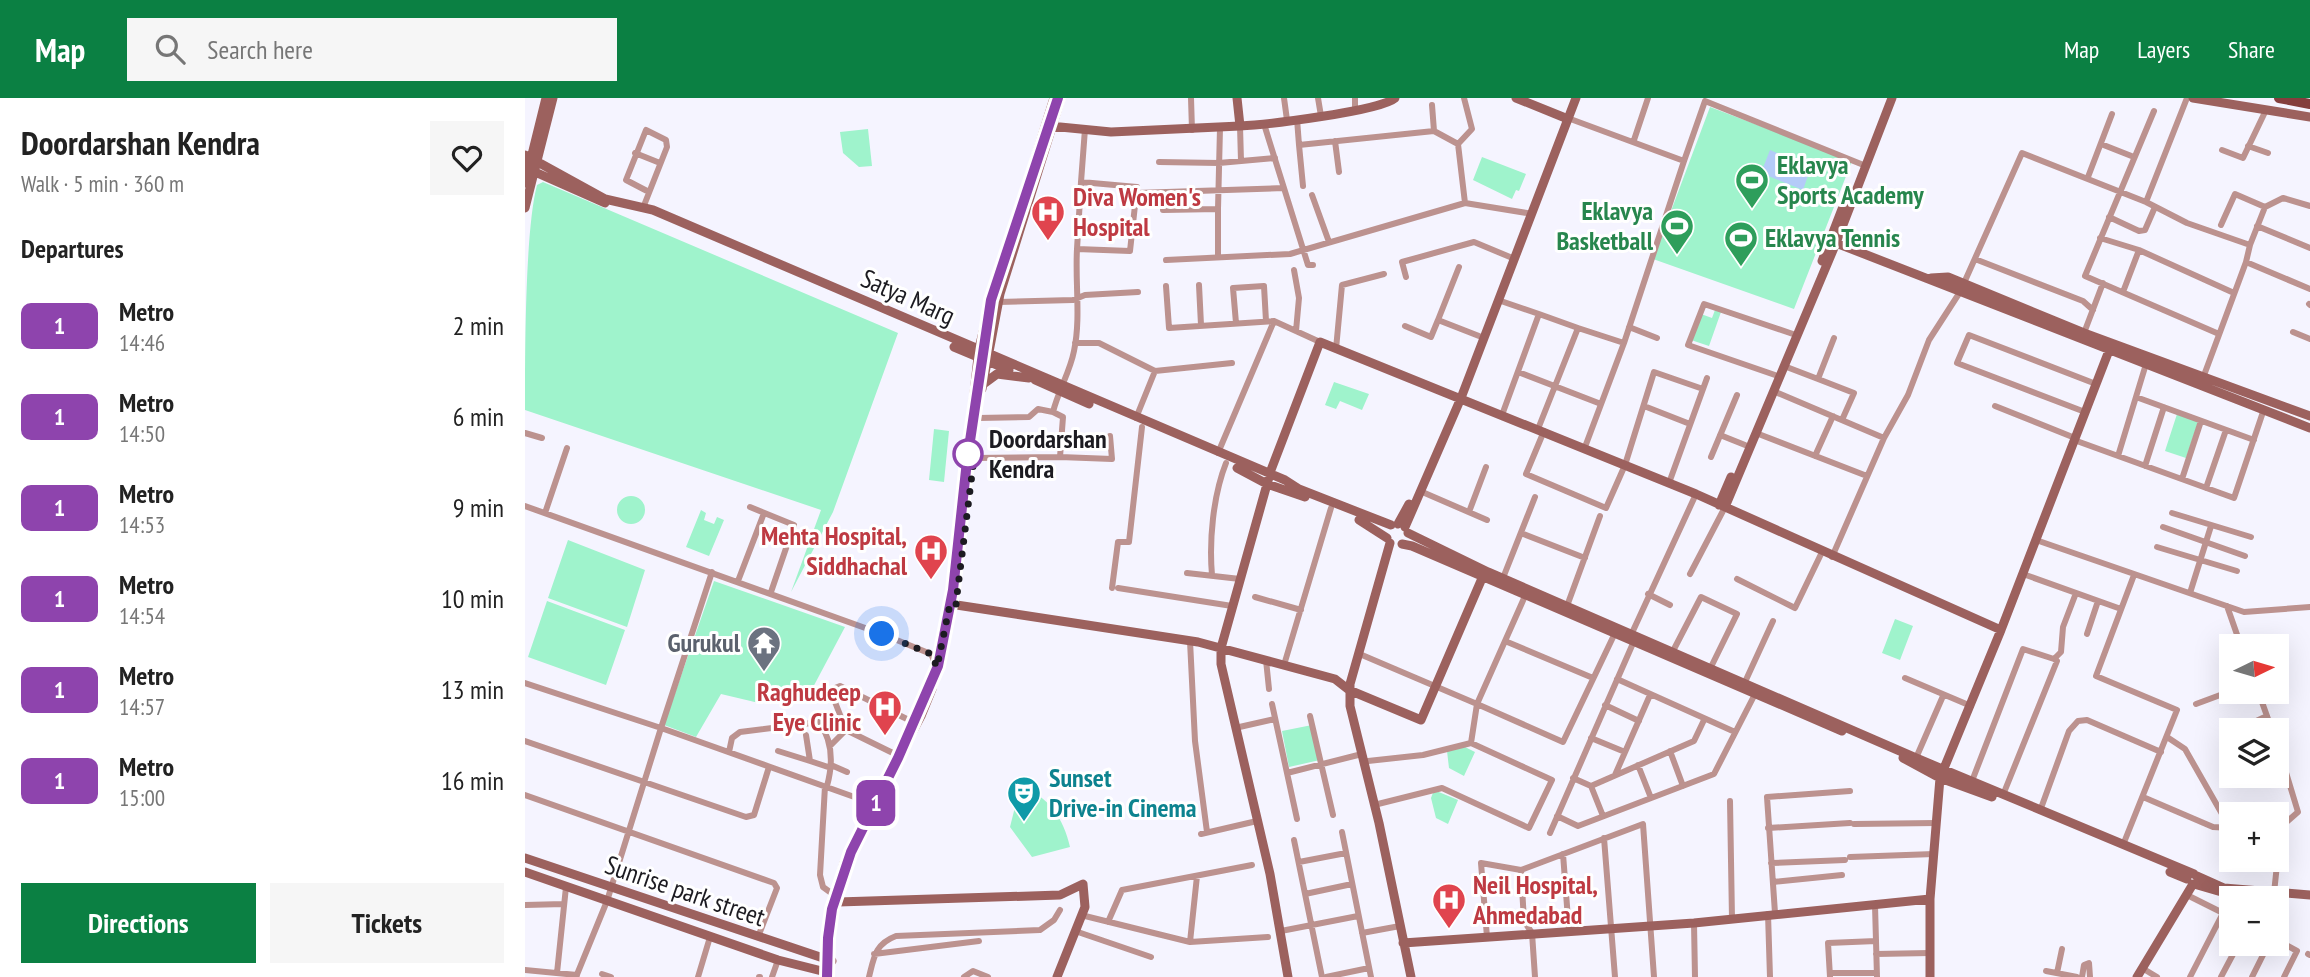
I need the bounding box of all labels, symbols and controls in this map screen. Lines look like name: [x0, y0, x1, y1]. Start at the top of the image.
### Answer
search box: [127, 18, 617, 81]
text: Map: [35, 28, 85, 71]
icon: search: [151, 30, 189, 68]
text: Search here: [207, 33, 313, 66]
text: Map: [2064, 34, 2099, 65]
text: Layers: [2137, 34, 2190, 65]
text: Share: [2228, 34, 2275, 65]
text: Doordarshan Kendra: [21, 121, 260, 164]
button: heart: [430, 121, 504, 195]
place label: Eklavya Sports Academy: [1777, 148, 1924, 211]
sports icon: Eklavya Sports Academy: [1733, 161, 1771, 210]
text: Walk · 5 min · 360 m: [21, 169, 184, 198]
place label: Diva Women's Hospital: [1073, 180, 1201, 243]
hospital icon: Diva Women's Hospital: [1029, 193, 1067, 242]
place label: Eklavya Basketball: [1556, 194, 1654, 257]
sports icon: Eklavya Basketball: [1658, 207, 1696, 256]
sports icon: Eklavya Tennis: [1722, 219, 1760, 268]
place label: Eklavya Tennis: [1765, 221, 1900, 254]
text: Departures: [21, 232, 124, 265]
street label: Satya Marg: [856, 261, 960, 332]
text: Metro: [119, 295, 174, 328]
text: 2 min: [453, 309, 504, 342]
text: 1: [54, 310, 65, 341]
text: 14:46: [119, 328, 165, 357]
text: Metro: [119, 386, 174, 419]
text: 6 min: [453, 400, 504, 433]
text: 1: [54, 401, 65, 432]
text: 14:50: [119, 419, 165, 448]
place label: Doordarshan Kendra: [989, 422, 1107, 485]
marker: Doordarshan Kendra: [953, 439, 983, 469]
text: Metro: [119, 477, 174, 510]
text: 9 min: [453, 491, 504, 524]
text: 1: [54, 492, 65, 523]
text: 14:53: [119, 510, 165, 539]
place label: Mehta Hospital, Siddhachal: [761, 519, 908, 582]
hospital icon: Mehta Hospital, Siddhachal: [912, 532, 950, 581]
text: Metro: [119, 568, 174, 601]
text: 10 min: [441, 582, 504, 615]
text: 1: [54, 583, 65, 614]
text: 14:54: [119, 601, 165, 630]
your location: [864, 616, 899, 651]
temple icon: Gurukul: [745, 624, 783, 673]
place label: Gurukul: [668, 626, 741, 659]
north arrow: [2219, 634, 2289, 704]
map controls: [2219, 634, 2289, 956]
text: Metro: [119, 659, 174, 692]
text: 13 min: [441, 673, 504, 706]
text: 1: [54, 674, 65, 705]
place label: Raghudeep Eye Clinic: [757, 675, 861, 738]
hospital icon: Raghudeep Eye Clinic: [866, 688, 904, 737]
text: 14:57: [119, 692, 165, 721]
button: layers: [2219, 718, 2289, 788]
text: Metro: [119, 750, 174, 783]
place label: Sunset Drive-in Cinema: [1049, 761, 1197, 824]
text: 16 min: [441, 764, 504, 797]
text: 1: [54, 765, 65, 796]
theatre icon: Sunset Drive-in Cinema: [1005, 774, 1043, 823]
line badge: 1: [853, 780, 899, 826]
text: 15:00: [119, 783, 165, 812]
text: 1: [870, 787, 882, 818]
button: +: [2219, 802, 2289, 872]
street label: Sunrise park street: [601, 848, 769, 933]
place label: Neil Hospital, Ahmedabad: [1472, 868, 1598, 931]
hospital icon: Neil Hospital, Ahmedabad: [1430, 881, 1468, 930]
button: Directions: [21, 883, 256, 963]
button: Tickets: [270, 883, 504, 963]
button: −: [2219, 886, 2289, 956]

